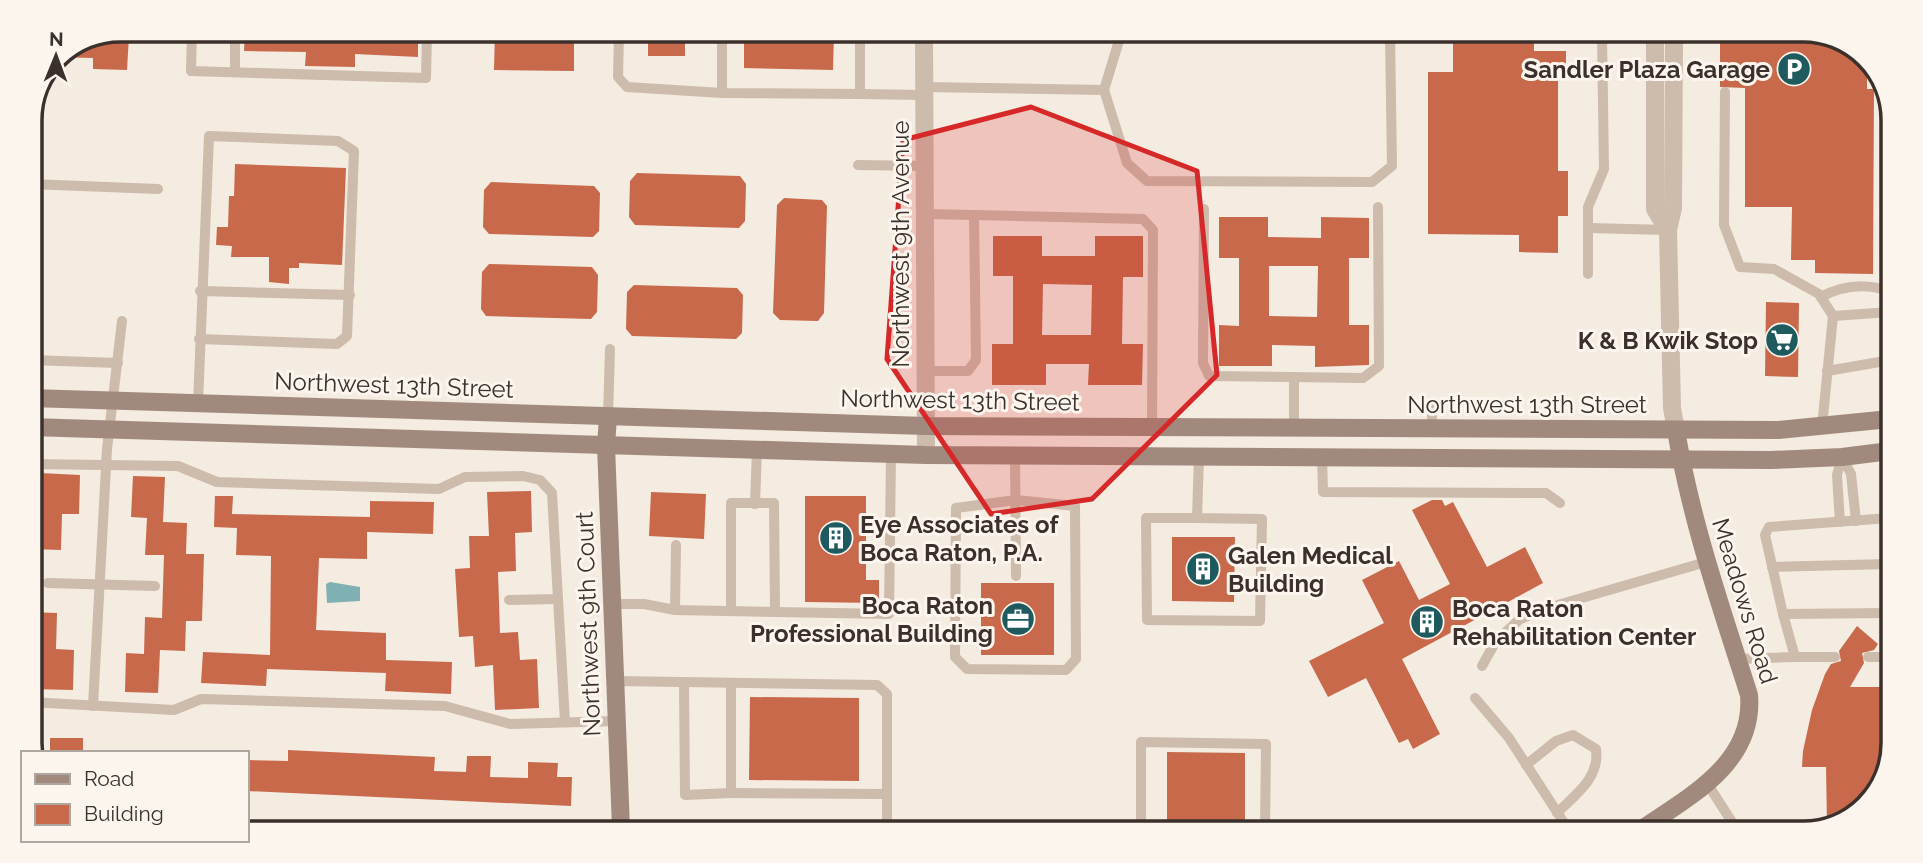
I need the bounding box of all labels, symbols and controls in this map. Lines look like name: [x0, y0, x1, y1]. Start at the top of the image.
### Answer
north arrow: [21, 21, 91, 91]
text: N: [49, 28, 64, 50]
parking icon: Sandler Plaza Garage: [1775, 50, 1813, 88]
place label: Sandler Plaza Garage: [1524, 55, 1770, 84]
street label: Northwest 9th Avenue: [886, 120, 915, 368]
supermarket icon: K & B Kwik Stop: [1763, 321, 1801, 359]
place label: K & B Kwik Stop: [1578, 326, 1758, 355]
street label: Northwest 13th Street: [274, 366, 514, 404]
street label: Northwest 13th Street: [840, 383, 1080, 417]
street label: Northwest 13th Street: [1407, 390, 1647, 419]
place label: Eye Associates of Boca Raton, P.A.: [860, 510, 1059, 567]
street label: Northwest 9th Court: [570, 511, 606, 737]
street label: Meadows Road: [1706, 515, 1784, 687]
building icon: Eye Associates of Boca Raton, P.A.: [817, 519, 855, 557]
place label: Galen Medical Building: [1228, 541, 1393, 598]
building icon: Galen Medical Building: [1184, 550, 1222, 588]
place label: Boca Raton Professional Building: [750, 591, 993, 648]
place label: Boca Raton Rehabilitation Center: [1452, 594, 1696, 651]
office icon: Boca Raton Professional Building: [999, 600, 1037, 638]
building icon: Boca Raton Rehabilitation Center: [1408, 603, 1446, 641]
legend: [21, 751, 248, 842]
text: Road: [84, 766, 134, 791]
text: Building: [84, 801, 164, 826]

